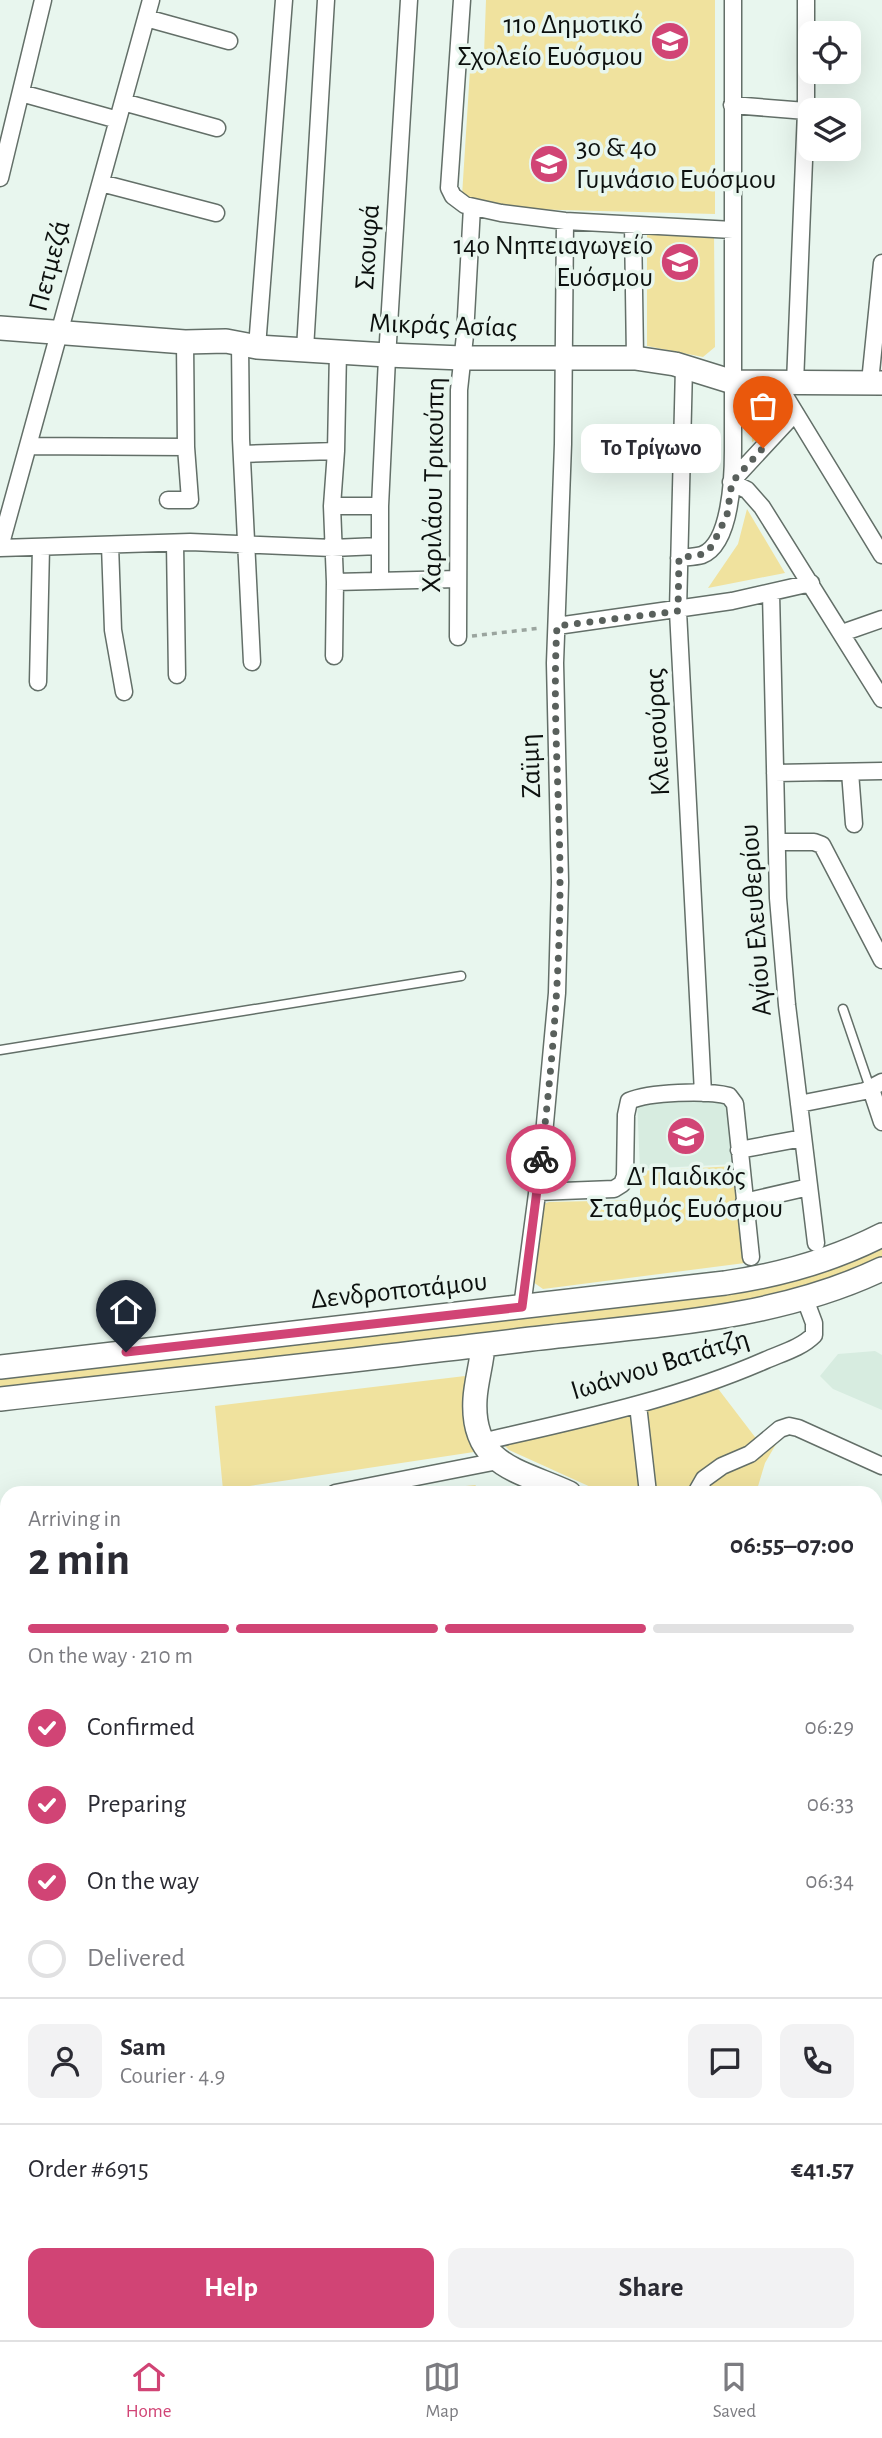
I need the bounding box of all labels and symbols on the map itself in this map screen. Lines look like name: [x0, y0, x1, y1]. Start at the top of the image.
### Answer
place label: 11ο Δημοτικό Σχολείο Ευόσμου: [457, 11, 643, 71]
school or university icon: 11ο Δημοτικό Σχολείο Ευόσμου: [649, 20, 691, 62]
place label: 3ο & 4ο Γυμνάσιο Ευόσμου: [576, 134, 776, 194]
school or university icon: 3ο & 4ο Γυμνάσιο Ευόσμου: [528, 143, 570, 185]
street label: Σκουφά: [351, 203, 385, 291]
street label: Πετμεζά: [24, 217, 76, 315]
place label: 14ο Νηπειαγωγείο Ευόσμου: [453, 232, 653, 292]
school or university icon: 14ο Νηπειαγωγείο Ευόσμου: [659, 241, 701, 283]
street label: Μικράς Ασίας: [368, 309, 518, 343]
pin: [733, 376, 793, 448]
street label: Χαριλάου Τρικούπη: [418, 377, 450, 593]
callout: Το Τρίγωνο: [581, 424, 721, 472]
street label: Κλεισούρας: [641, 667, 675, 797]
street label: Ζαϊμη: [516, 733, 546, 799]
street label: Αγίου Ελευθερίου: [735, 823, 777, 1017]
school or university icon: Δ' Παιδικός Σταθμός Ευόσμου: [665, 1115, 707, 1157]
courier: [506, 1124, 576, 1194]
place label: Δ' Παιδικός Σταθμός Ευόσμου: [589, 1163, 783, 1223]
street label: Δενδροποτάμου: [309, 1268, 489, 1314]
pin: [96, 1280, 156, 1352]
street label: Ιωάννου Βατάτζη: [568, 1325, 752, 1405]

